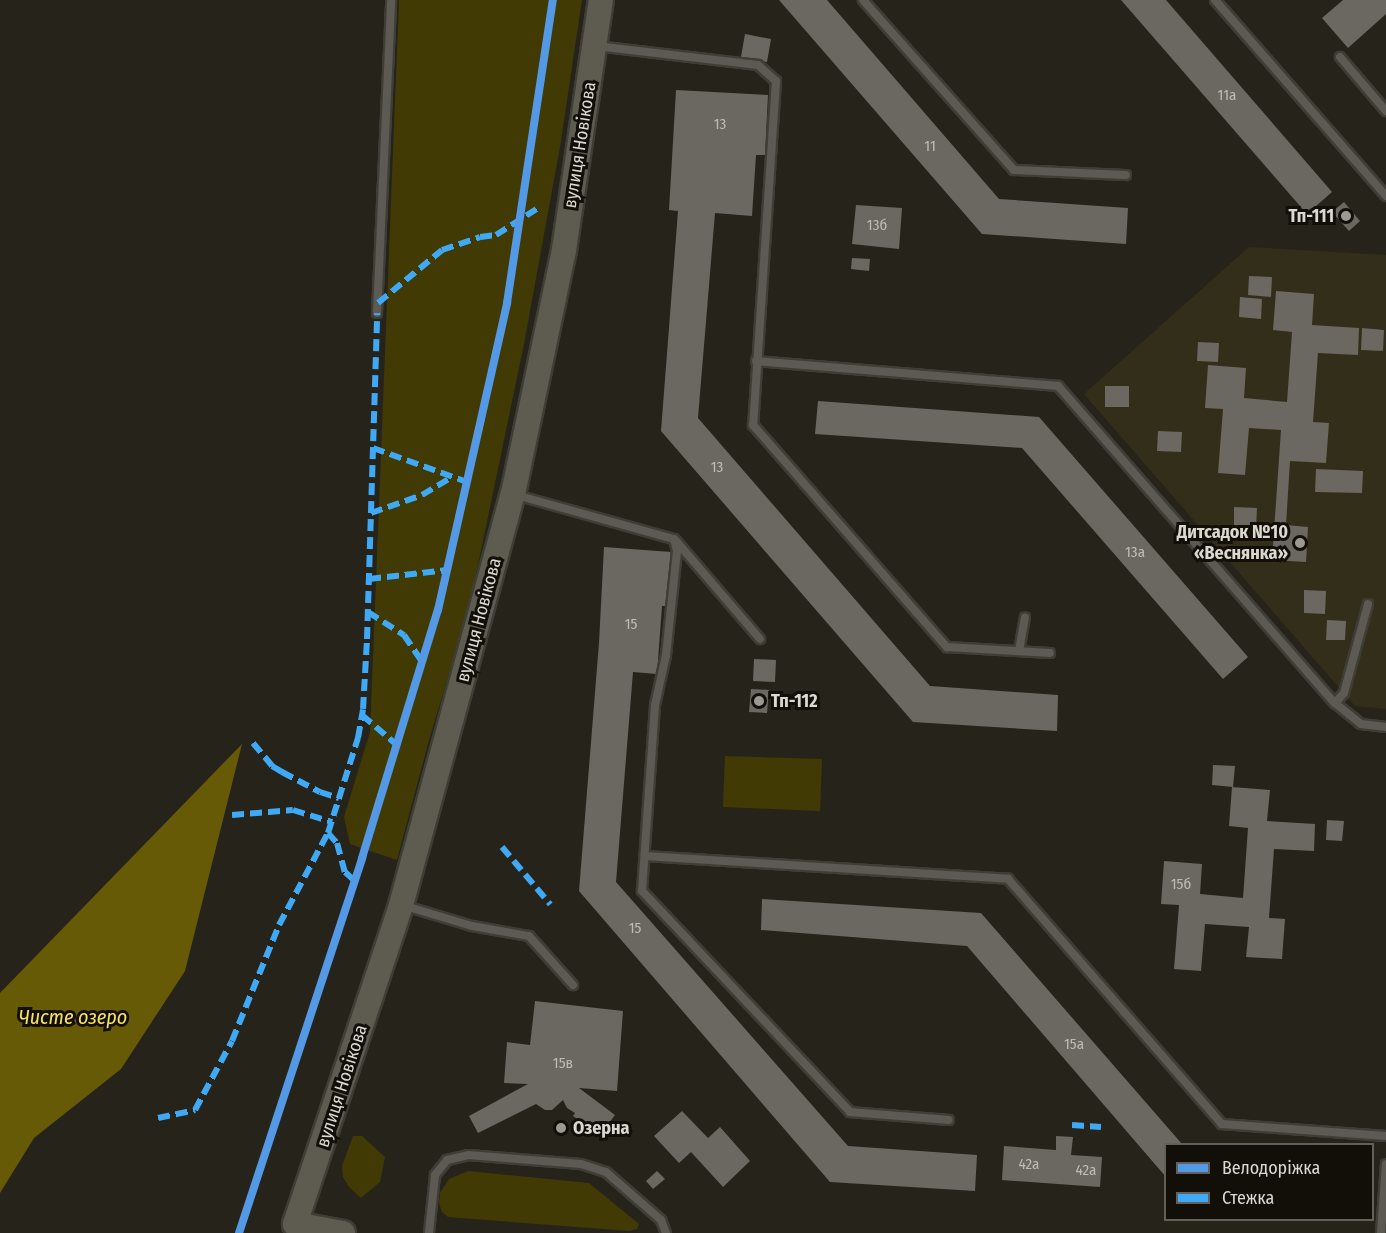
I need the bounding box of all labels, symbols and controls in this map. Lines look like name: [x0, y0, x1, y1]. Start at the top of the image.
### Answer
street label: вулиця Новікова: [559, 80, 601, 210]
house number: 11а: [1218, 87, 1236, 105]
house number: 13: [714, 116, 726, 134]
house number: 11: [924, 138, 936, 156]
place label: Тп-111: [1289, 205, 1334, 227]
marker: Тп-111: [1339, 209, 1353, 223]
house number: 13б: [867, 217, 887, 235]
house number: 13: [711, 459, 723, 477]
place label: Дитсадок №10 «Веснянка»: [1177, 522, 1288, 564]
marker: Дитсадок №10 «Веснянка»: [1293, 536, 1307, 550]
house number: 13а: [1125, 544, 1145, 562]
street label: вулиця Новікова: [452, 556, 506, 684]
house number: 15: [625, 616, 637, 634]
place label: Тп-112: [771, 690, 818, 712]
marker: Тп-112: [752, 694, 766, 708]
house number: 15б: [1171, 876, 1191, 894]
house number: 15: [629, 920, 641, 938]
water label: Чисте озеро: [19, 1005, 127, 1029]
street label: вулиця Новікова: [312, 1022, 372, 1150]
house number: 15а: [1064, 1036, 1084, 1054]
house number: 15в: [553, 1055, 573, 1073]
place label: Озерна: [573, 1117, 630, 1139]
marker: Озерна: [554, 1121, 568, 1135]
legend: [1164, 1143, 1374, 1221]
house number: 42а: [1019, 1156, 1039, 1174]
text: Велодоріжка: [1222, 1157, 1320, 1179]
house number: 42а: [1076, 1162, 1096, 1180]
text: Стежка: [1222, 1187, 1274, 1209]

